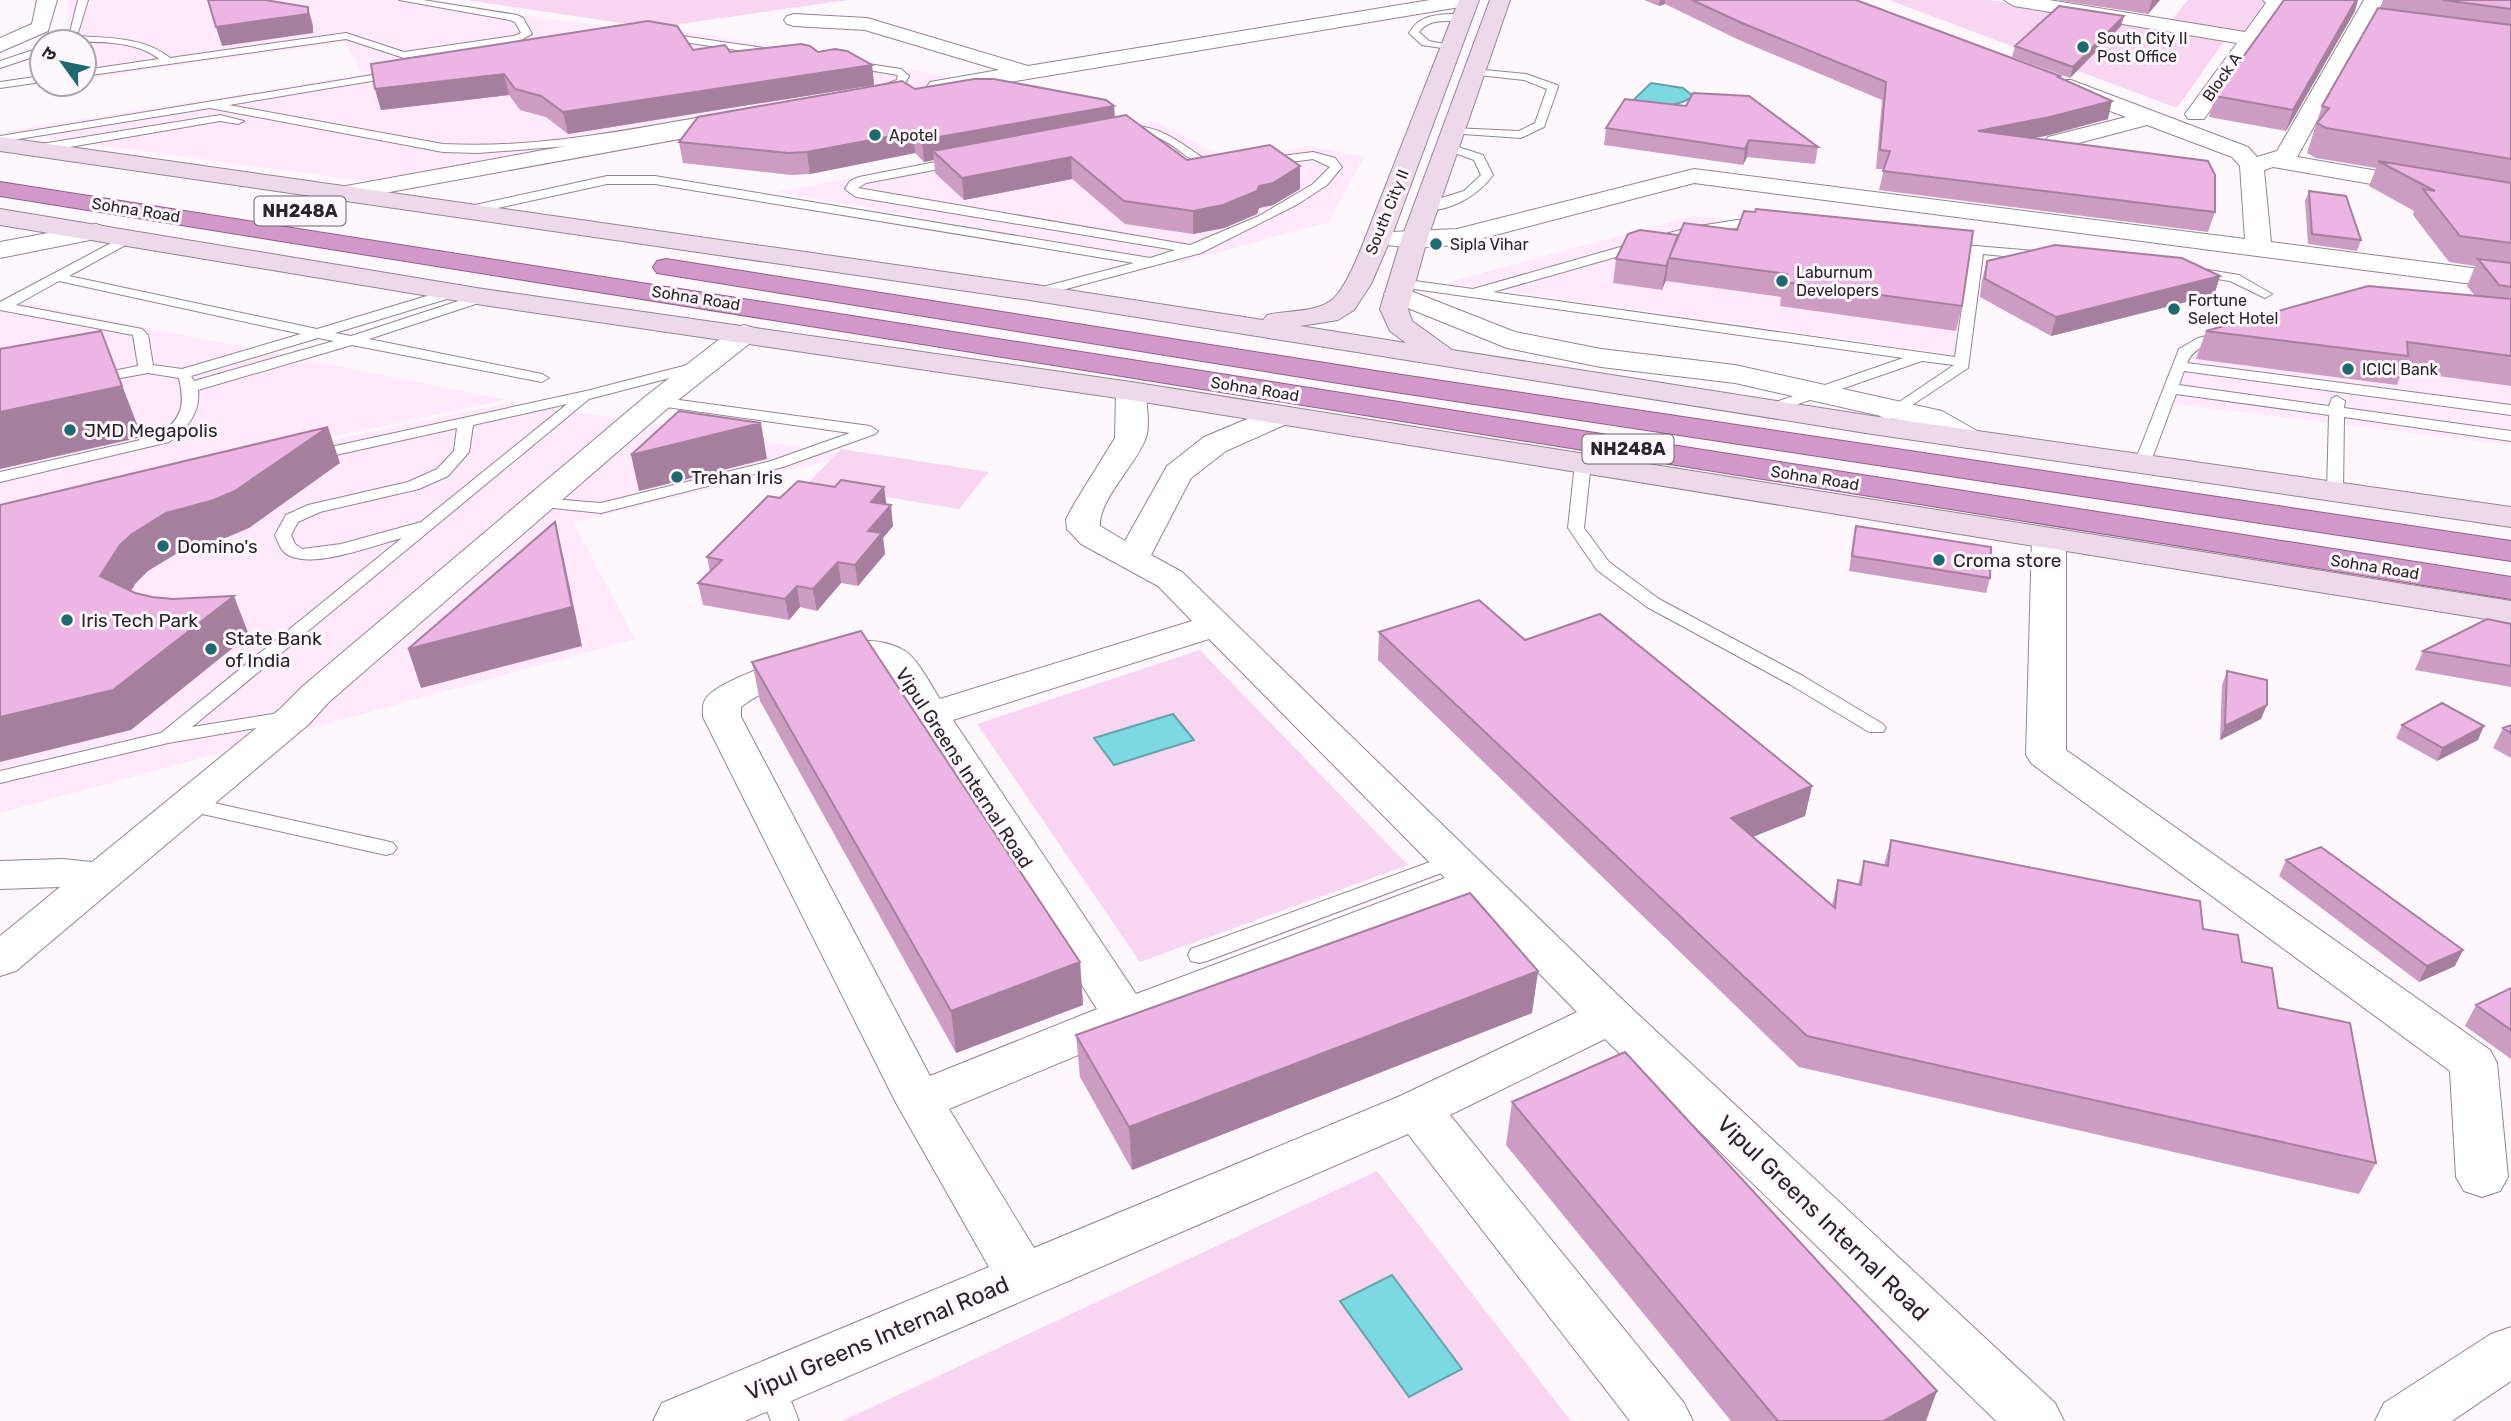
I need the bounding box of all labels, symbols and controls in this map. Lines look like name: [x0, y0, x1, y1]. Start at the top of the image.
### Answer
north arrow: [28, 28, 98, 98]
place label: South City II Post Office: [2097, 29, 2188, 66]
marker: South City II Post Office: [2075, 39, 2091, 55]
text: उ: [36, 42, 62, 65]
street label: Block A: [2198, 49, 2246, 105]
place label: Apotel: [889, 126, 937, 145]
marker: Apotel: [867, 127, 883, 143]
street label: South City II: [1361, 166, 1413, 258]
street label: Sohna Road: [90, 194, 182, 226]
road number: NH248A: [254, 196, 346, 226]
place label: Sipla Vihar: [1450, 235, 1529, 254]
marker: Sipla Vihar: [1428, 236, 1444, 252]
place label: Laburnum Developers: [1796, 263, 1879, 300]
marker: Laburnum Developers: [1774, 273, 1790, 289]
street label: Sohna Road: [650, 282, 742, 314]
place label: Fortune Select Hotel: [2188, 291, 2278, 328]
marker: Fortune Select Hotel: [2166, 301, 2182, 317]
place label: ICICI Bank: [2362, 360, 2439, 379]
marker: ICICI Bank: [2340, 361, 2356, 377]
street label: Sohna Road: [1209, 373, 1301, 405]
place label: JMD Megapolis: [84, 419, 218, 442]
marker: JMD Megapolis: [62, 422, 78, 438]
road number: NH248A: [1582, 434, 1674, 463]
street label: Sohna Road: [1769, 462, 1861, 494]
place label: Trehan Iris: [691, 466, 783, 489]
marker: Trehan Iris: [669, 469, 685, 485]
place label: Domino's: [177, 535, 258, 558]
marker: Domino's: [155, 538, 171, 554]
place label: Croma store: [1953, 549, 2061, 572]
street label: Sohna Road: [2329, 551, 2421, 583]
marker: Croma store: [1931, 552, 1947, 568]
place label: Iris Tech Park: [81, 609, 198, 632]
marker: Iris Tech Park: [59, 612, 75, 628]
place label: State Bank of India: [225, 627, 322, 672]
marker: State Bank of India: [203, 641, 219, 657]
street label: Vipul Greens Internal Road: [891, 663, 1037, 873]
street label: Vipul Greens Internal Road: [1711, 1109, 1935, 1327]
street label: Vipul Greens Internal Road: [741, 1270, 1013, 1406]

